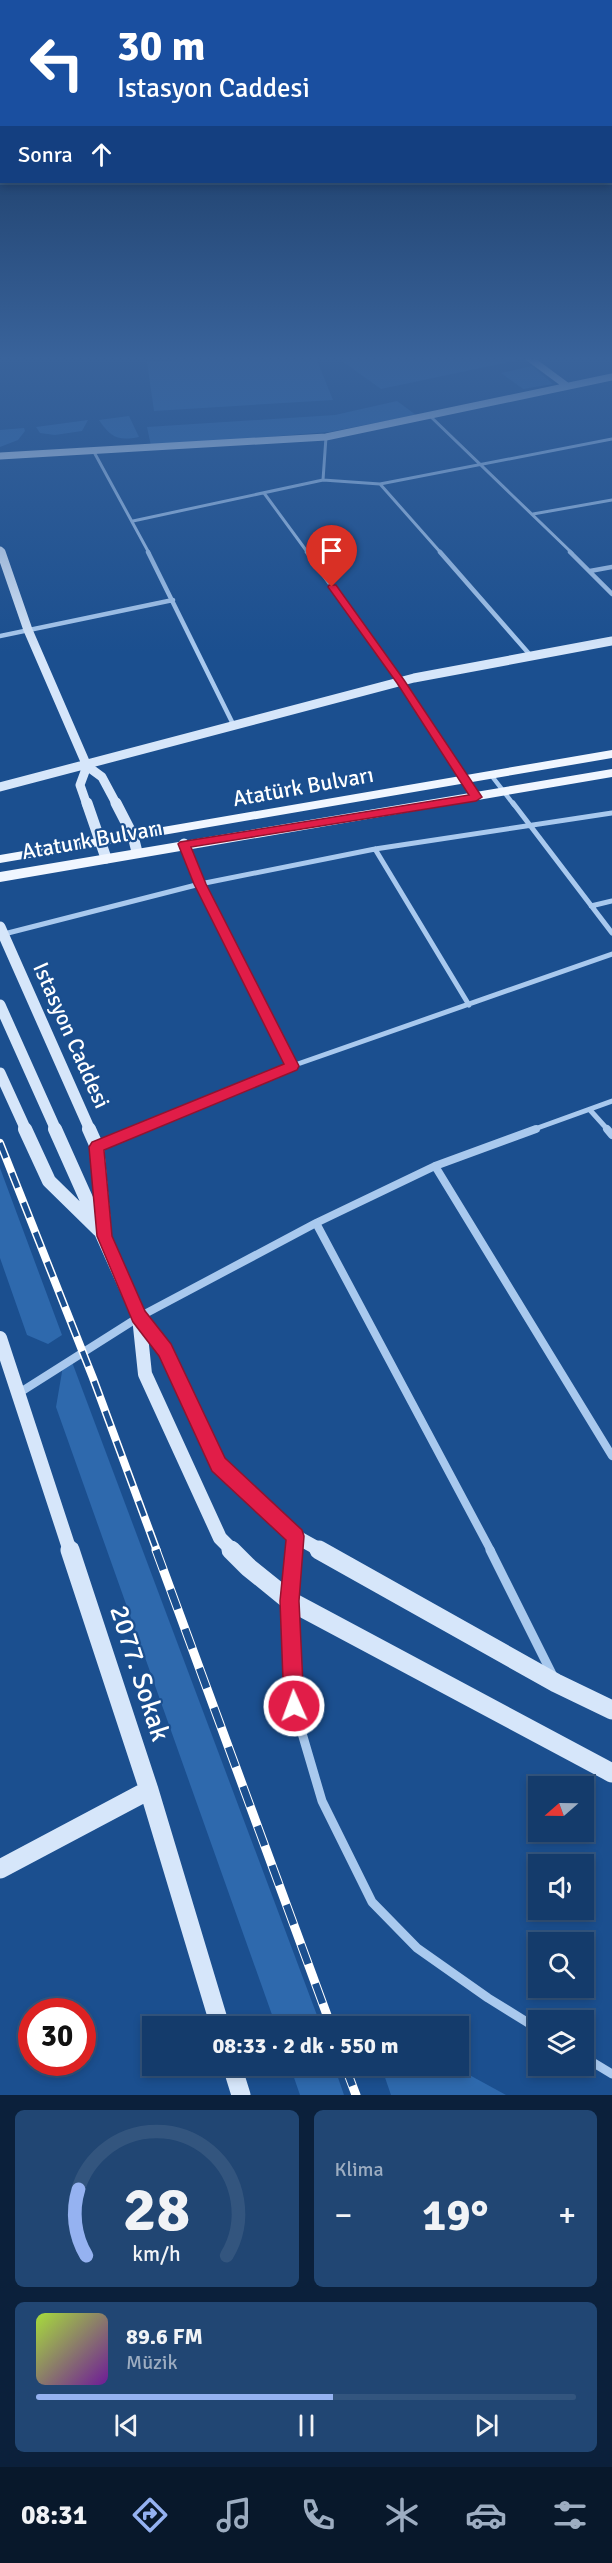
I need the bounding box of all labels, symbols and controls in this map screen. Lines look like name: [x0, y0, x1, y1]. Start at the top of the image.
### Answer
text: 30 m: [117, 21, 206, 72]
icon: left: [18, 24, 96, 102]
text: Istasyon Caddesi: [117, 72, 310, 105]
icon: ahead: [85, 138, 118, 171]
text: Sonra: [18, 141, 73, 168]
pin: [306, 525, 357, 587]
icon: arrive: [315, 534, 348, 567]
street label: Atatürk Bulvarı: [231, 761, 376, 812]
street label: Ataturk Bulvarı: [20, 814, 165, 865]
street label: Istasyon Caddesi: [27, 958, 116, 1112]
street label: 2077. Sokak: [102, 1601, 177, 1746]
position arrow: [262, 1674, 326, 1738]
north arrow: [528, 1776, 594, 1842]
map controls: [528, 1776, 594, 2076]
button: sound: [528, 1854, 594, 1920]
button: search: [528, 1932, 594, 1998]
speed limit sign: 30: [18, 1998, 96, 2076]
button: layers: [528, 2010, 594, 2076]
text: 08:33 · 2 dk · 550 m: [212, 2032, 399, 2059]
text: Klima: [335, 2157, 384, 2182]
text: 28: [123, 2171, 190, 2248]
text: 19°: [422, 2188, 489, 2243]
text: −: [335, 2195, 352, 2236]
text: +: [558, 2195, 576, 2236]
text: km/h: [132, 2241, 181, 2267]
text: 89.6 FM: [126, 2323, 203, 2350]
text: Müzik: [126, 2350, 177, 2375]
icon: previous: [110, 2409, 143, 2442]
icon: pause: [290, 2409, 323, 2442]
icon: next: [470, 2409, 503, 2442]
icon: directions: [129, 2494, 171, 2536]
icon: music: [213, 2494, 255, 2536]
icon: phone: [297, 2494, 339, 2536]
icon: climate: [381, 2494, 423, 2536]
icon: car: [465, 2494, 507, 2536]
icon: filters: [549, 2494, 591, 2536]
text: 08:31: [21, 2499, 87, 2532]

